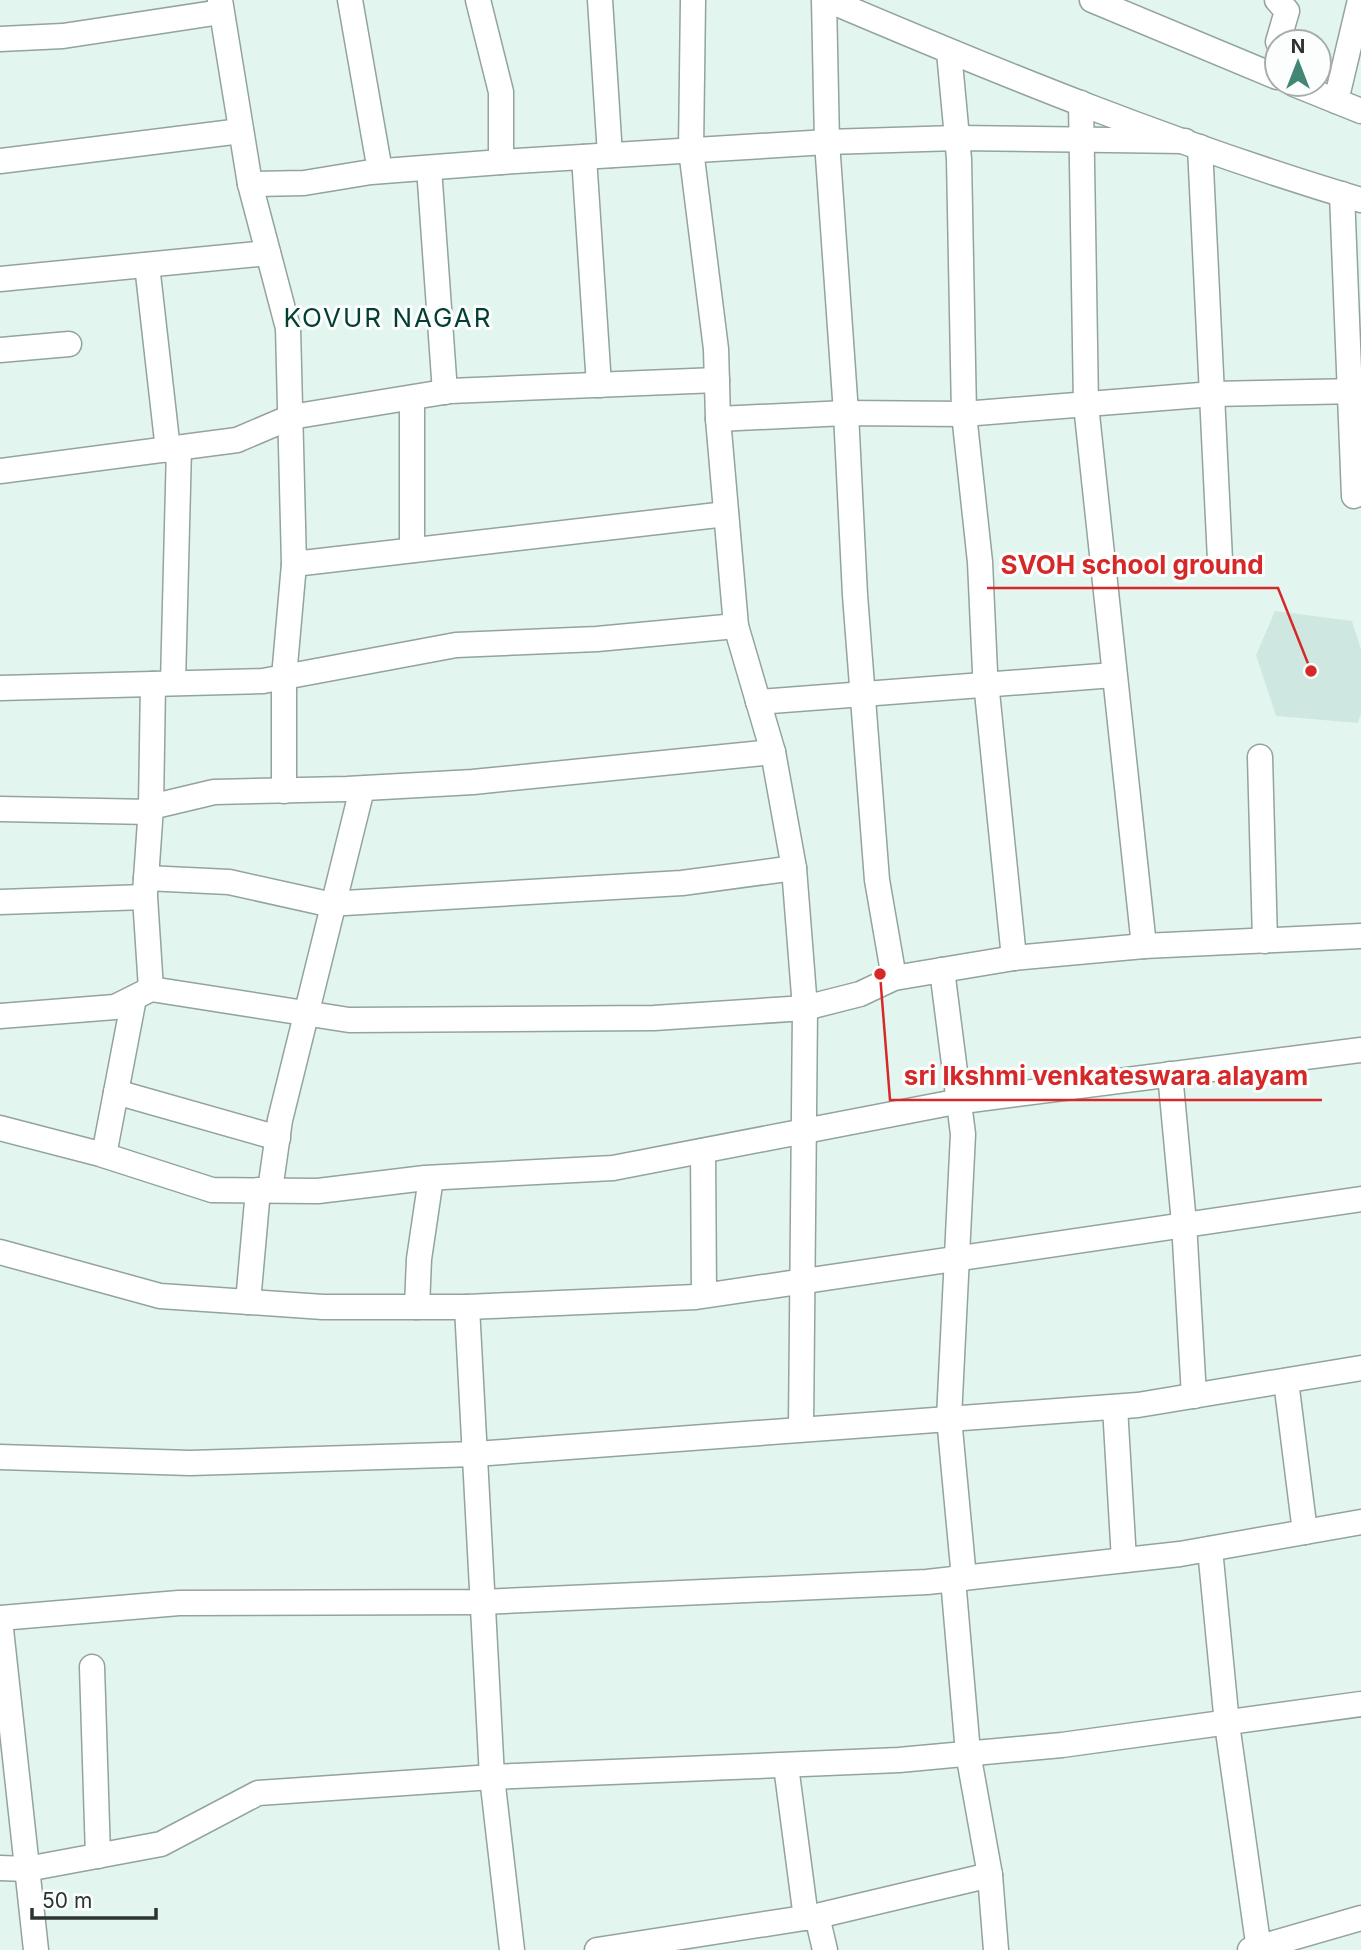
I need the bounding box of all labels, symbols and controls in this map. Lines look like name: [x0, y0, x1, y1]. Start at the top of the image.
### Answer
north arrow: [1263, 28, 1333, 98]
text: N: [1291, 35, 1305, 58]
district label: KOVUR NAGAR: [283, 302, 493, 333]
callout: SVOH school ground: [987, 541, 1278, 588]
text: SVOH school ground: [1000, 549, 1264, 580]
callout: sri lkshmi venkateswara alayam: [890, 1053, 1322, 1100]
text: sri lkshmi venkateswara alayam: [904, 1060, 1308, 1091]
scale bar: [32, 1876, 156, 1920]
text: 50 m: [42, 1888, 92, 1913]

